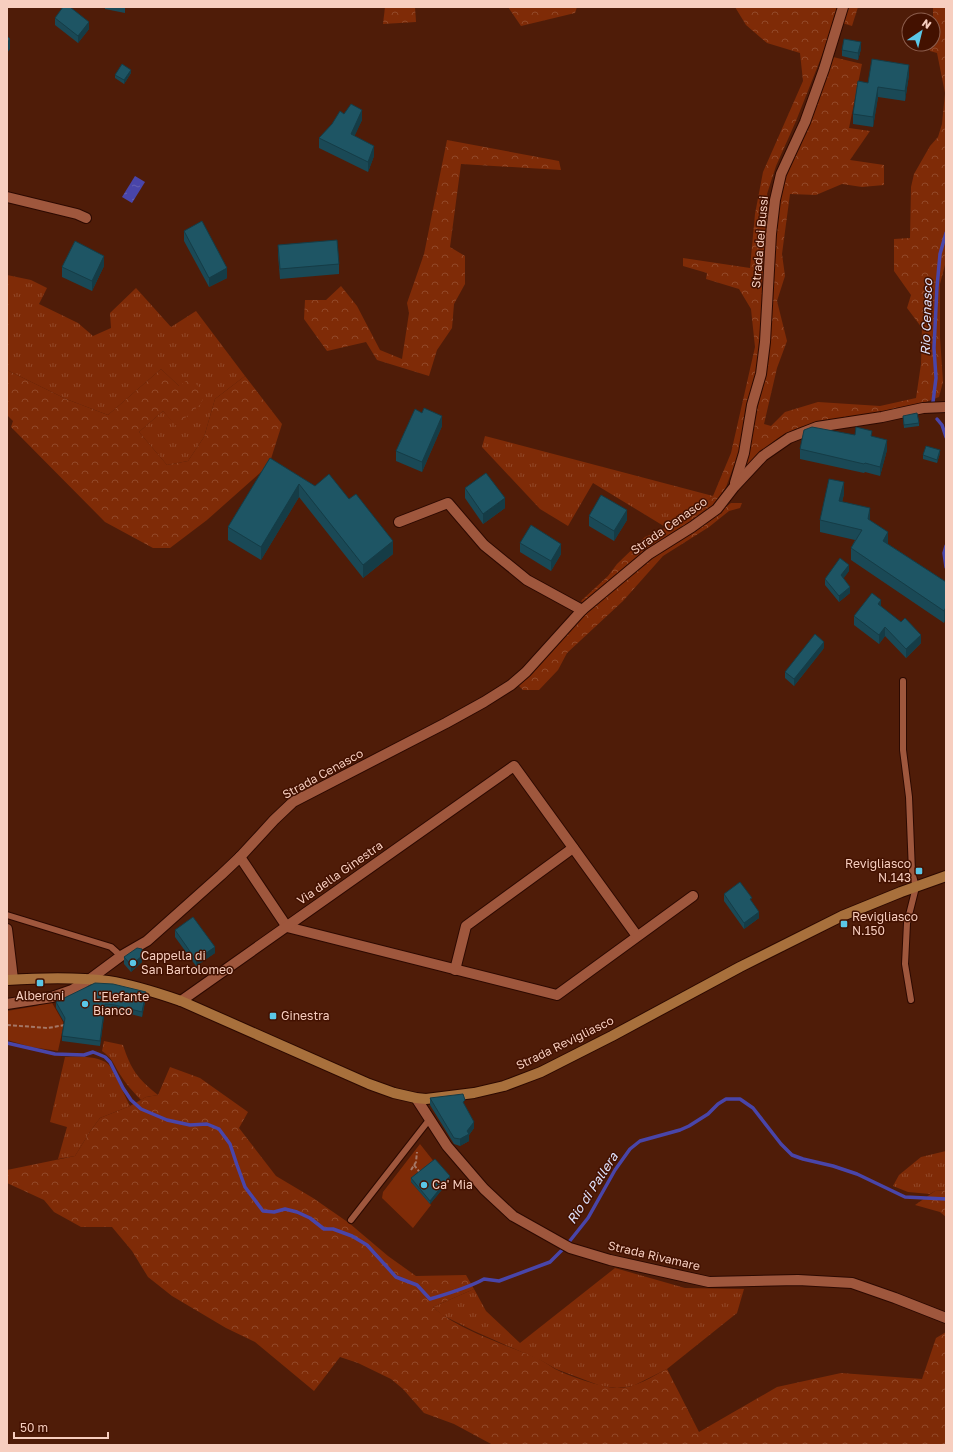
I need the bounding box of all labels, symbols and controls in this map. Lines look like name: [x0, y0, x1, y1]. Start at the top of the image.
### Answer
north arrow: [901, 12, 941, 52]
text: N: [920, 16, 934, 31]
street label: Strada dei Bussi: [748, 195, 771, 289]
water label: Rio Cenasco: [917, 277, 935, 356]
street label: Strada Cenasco: [627, 494, 710, 558]
street label: Strada Cenasco: [280, 745, 366, 802]
street label: Via della Ginestra: [294, 837, 386, 908]
place label: Revigliasco N.143: [845, 856, 911, 885]
marker: Revigliasco N.143: [914, 866, 924, 876]
place label: Revigliasco N.150: [852, 909, 918, 938]
marker: Revigliasco N.150: [839, 919, 849, 929]
place label: Cappella di San Bartolomeo: [141, 948, 233, 977]
marker: Cappella di San Bartolomeo: [128, 958, 138, 968]
marker: Alberoni: [35, 978, 45, 988]
place label: Alberoni: [16, 988, 64, 1003]
place label: L'Elefante Bianco: [93, 989, 149, 1018]
marker: L'Elefante Bianco: [80, 999, 90, 1009]
place label: Ginestra: [281, 1008, 330, 1023]
marker: Ginestra: [268, 1011, 278, 1021]
street label: Strada Revigliasco: [514, 1012, 616, 1073]
water label: Rio di Pallera: [563, 1149, 621, 1227]
place label: Ca' Mia: [432, 1177, 473, 1192]
marker: Ca' Mia: [419, 1180, 429, 1190]
street label: Strada Rivamare: [607, 1238, 702, 1273]
scale bar: [14, 1414, 108, 1440]
text: 50 m: [20, 1420, 48, 1435]

